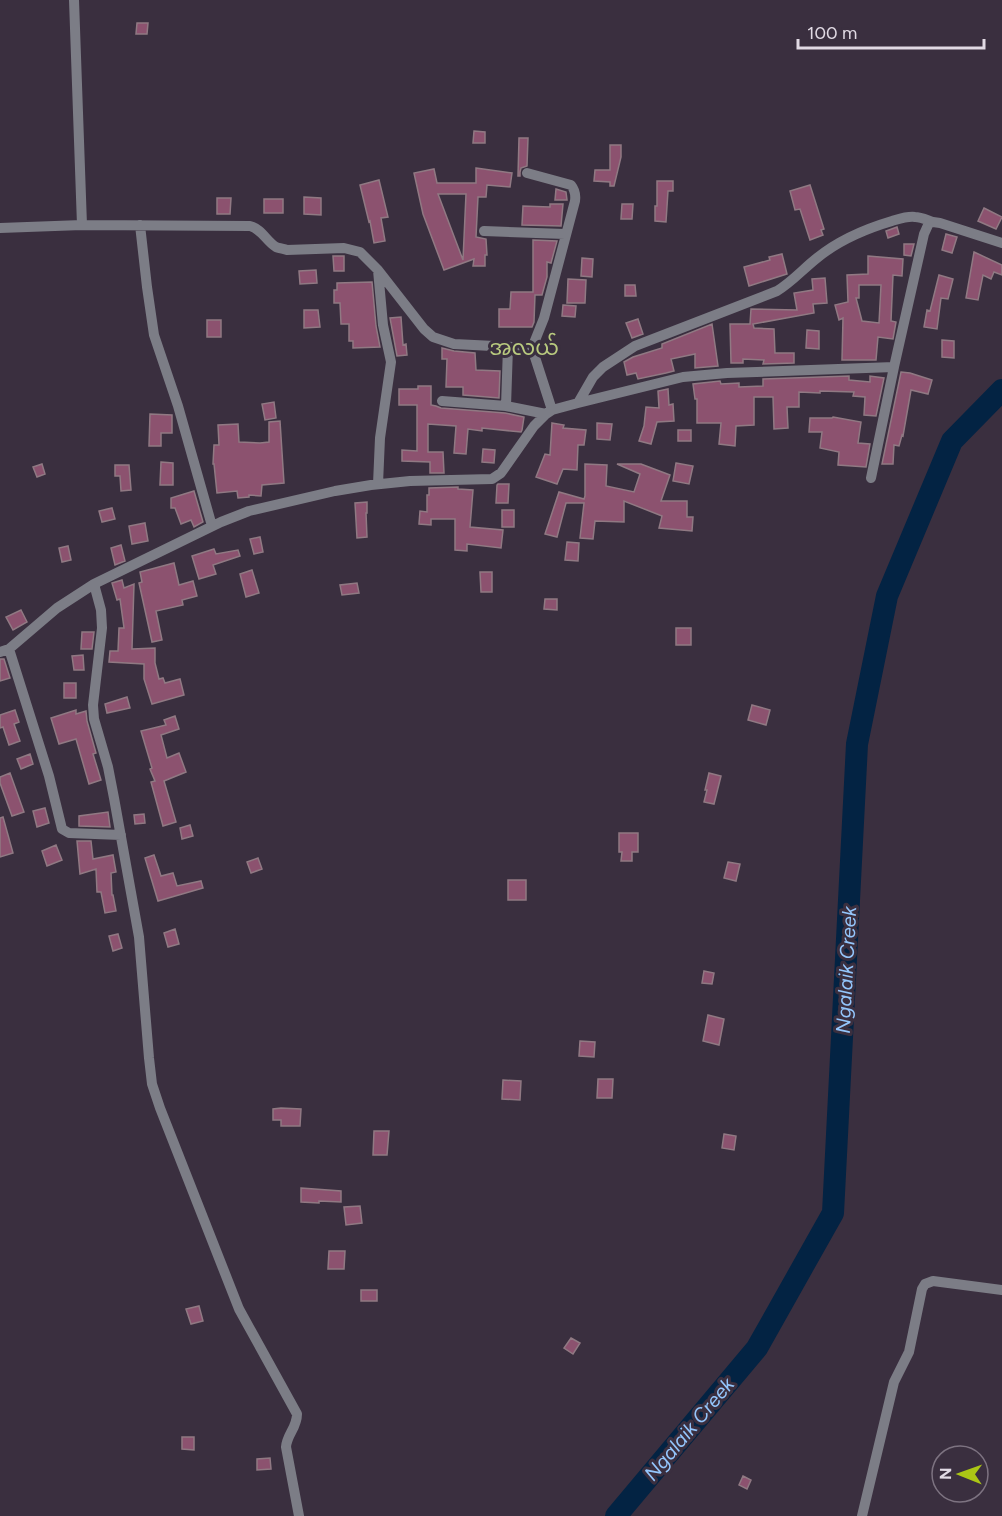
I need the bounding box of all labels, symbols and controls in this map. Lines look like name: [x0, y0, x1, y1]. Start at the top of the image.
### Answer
scale bar: [798, 12, 984, 50]
text: 100 m: [807, 22, 857, 44]
district label: အလယ်: [489, 332, 559, 360]
water label: Ngalaik Creek: [831, 905, 861, 1034]
water label: Ngalaik Creek: [639, 1372, 740, 1485]
north arrow: [930, 1444, 990, 1504]
text: N: [936, 1467, 955, 1480]

